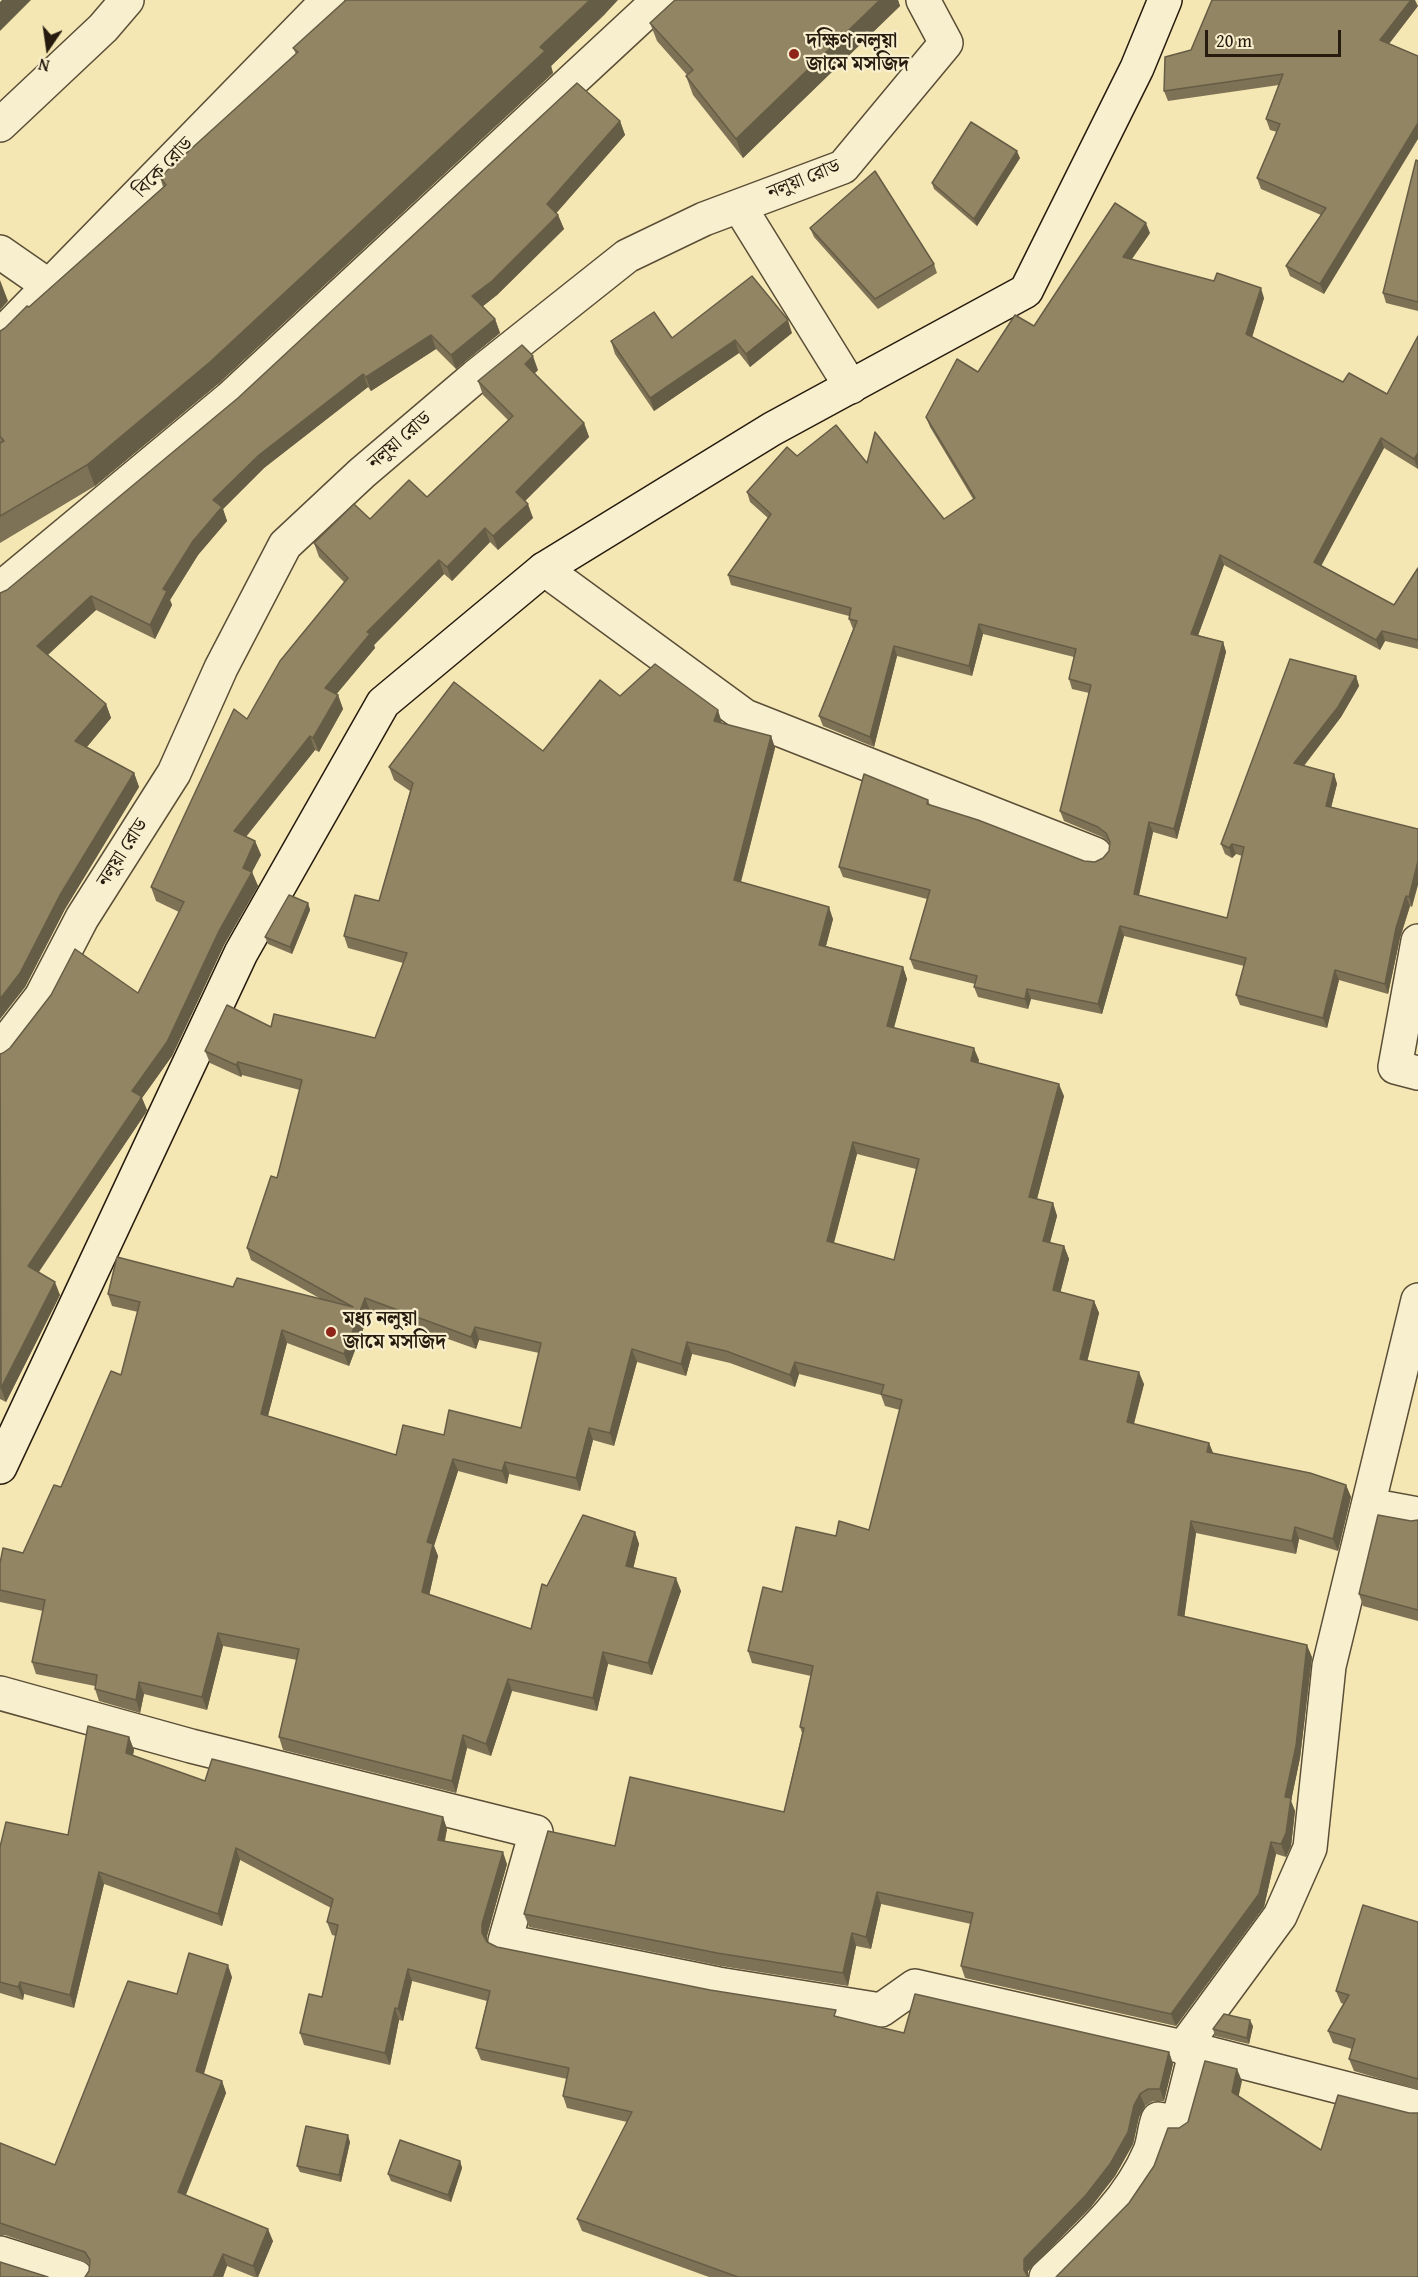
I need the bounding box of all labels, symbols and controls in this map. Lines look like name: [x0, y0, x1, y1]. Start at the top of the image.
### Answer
north arrow: [18, 18, 78, 78]
scale bar: [1208, 18, 1344, 56]
text: 20 m: [1216, 27, 1252, 54]
place label: দক্ষিণ নলুয়া জামে মসজিদ: [806, 30, 909, 77]
marker: দক্ষিণ নলুয়া জামে মসজিদ: [787, 47, 801, 61]
text: N: [36, 53, 52, 78]
street label: বিকে রোড: [129, 133, 199, 203]
street label: নলুয়া রোড: [764, 155, 844, 205]
street label: নলুয়া রোড: [363, 407, 437, 475]
street label: নলুয়া রোড: [92, 815, 154, 891]
place label: মধ্য নলুয়া জামে মসজিদ: [343, 1308, 446, 1355]
marker: মধ্য নলুয়া জামে মসজিদ: [324, 1325, 338, 1339]

